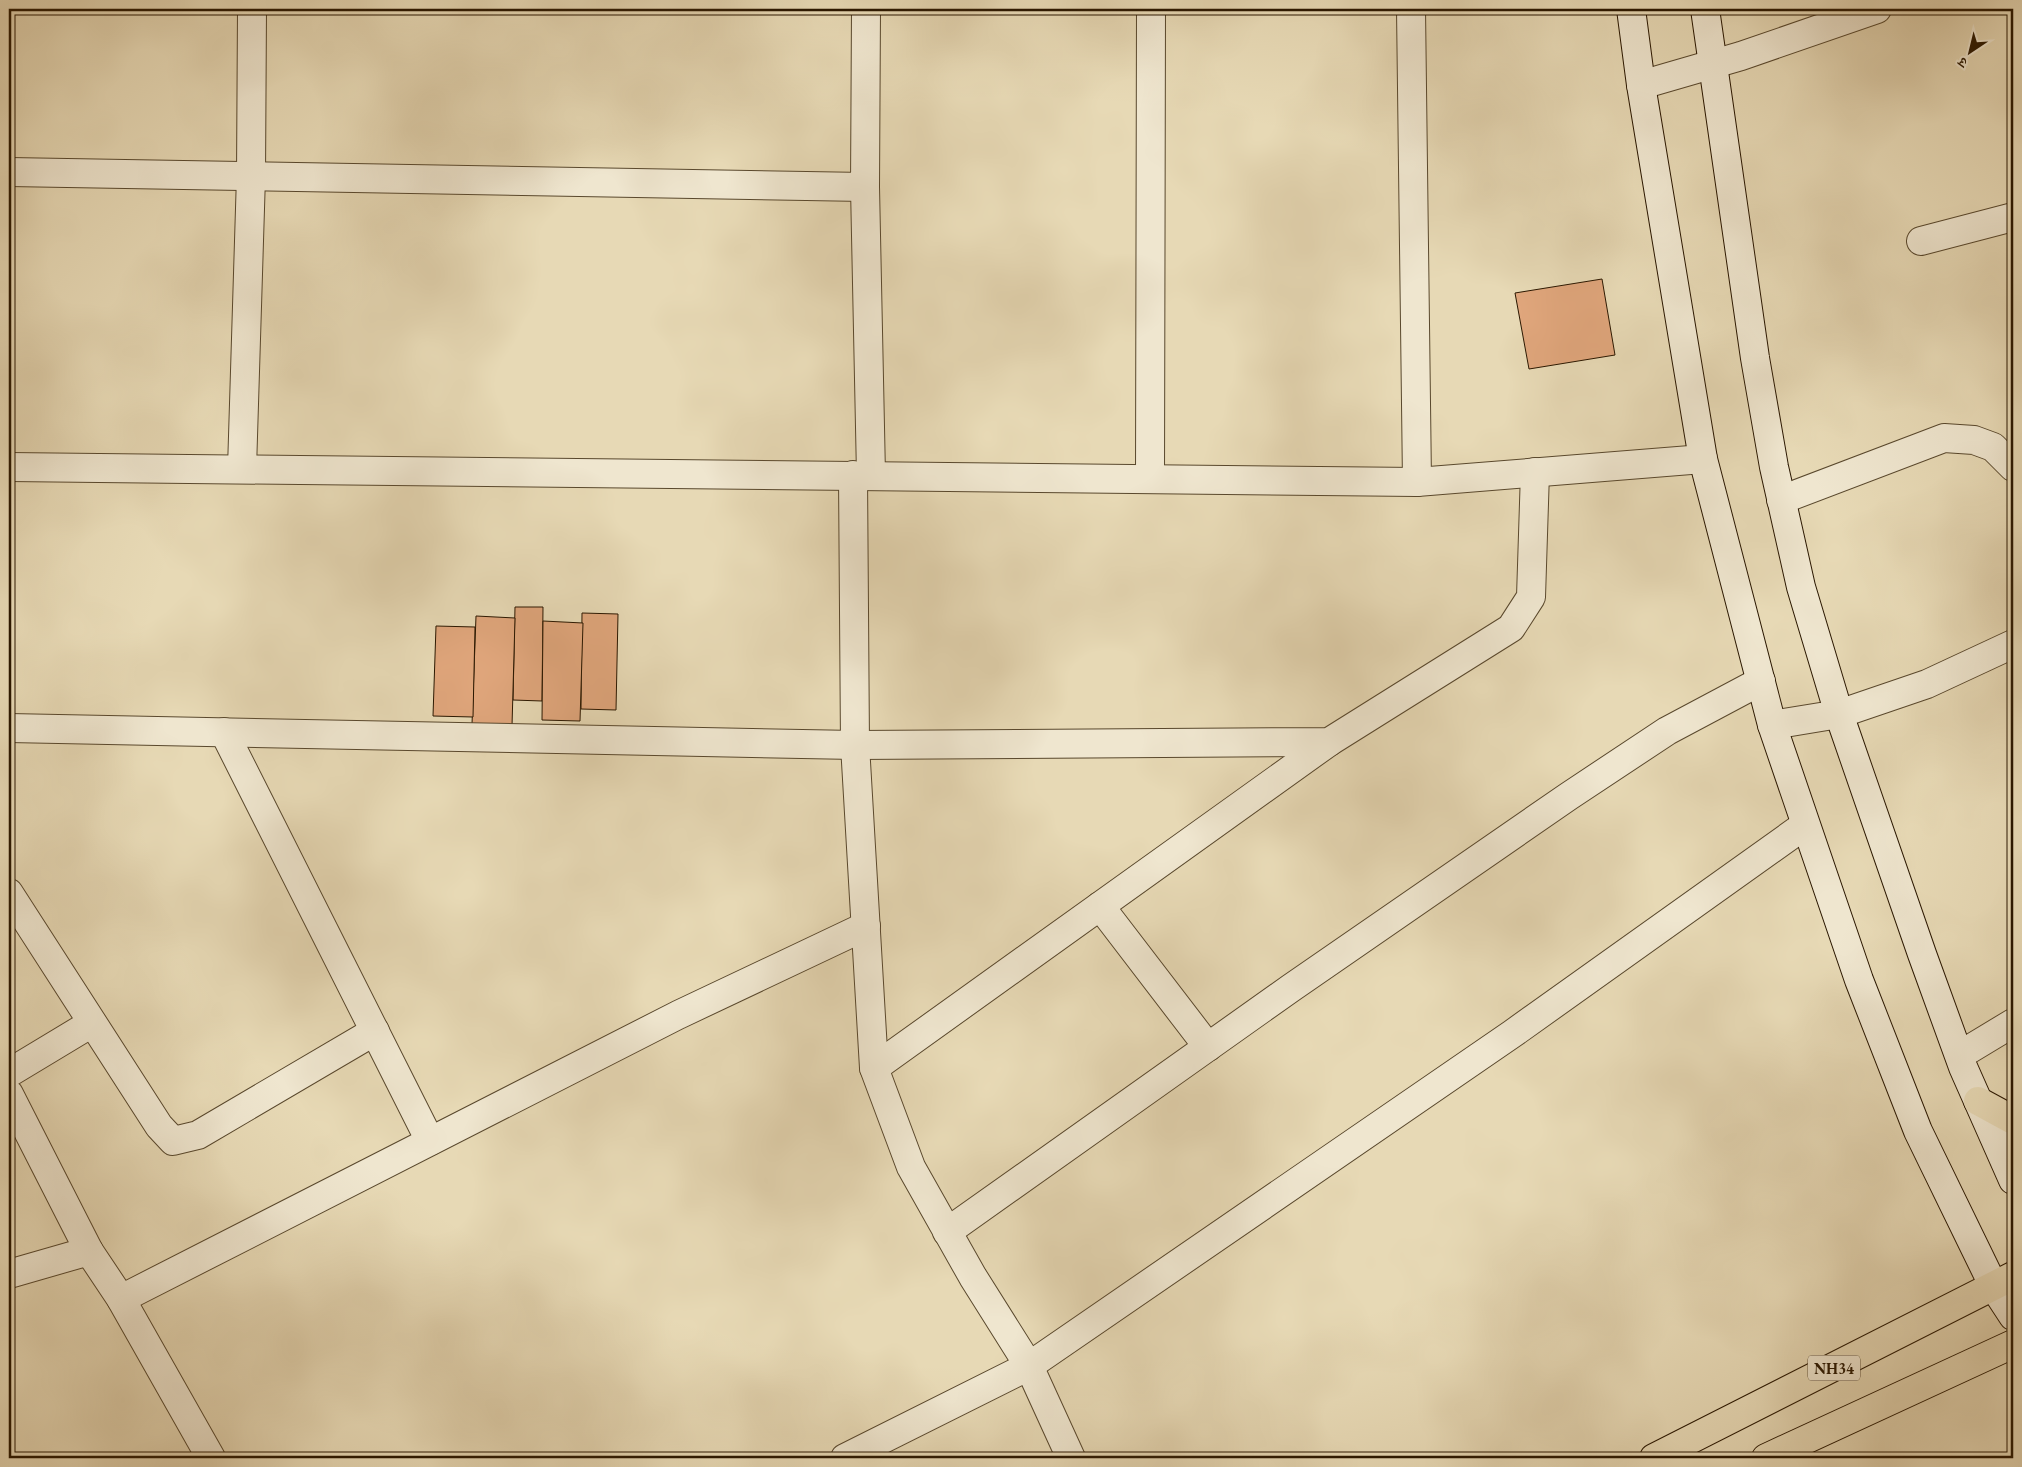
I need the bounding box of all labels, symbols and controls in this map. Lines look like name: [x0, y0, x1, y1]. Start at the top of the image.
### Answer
north arrow: [1944, 28, 1994, 78]
text: उ: [1954, 53, 1971, 73]
road number: NH34: [1808, 1356, 1860, 1380]

